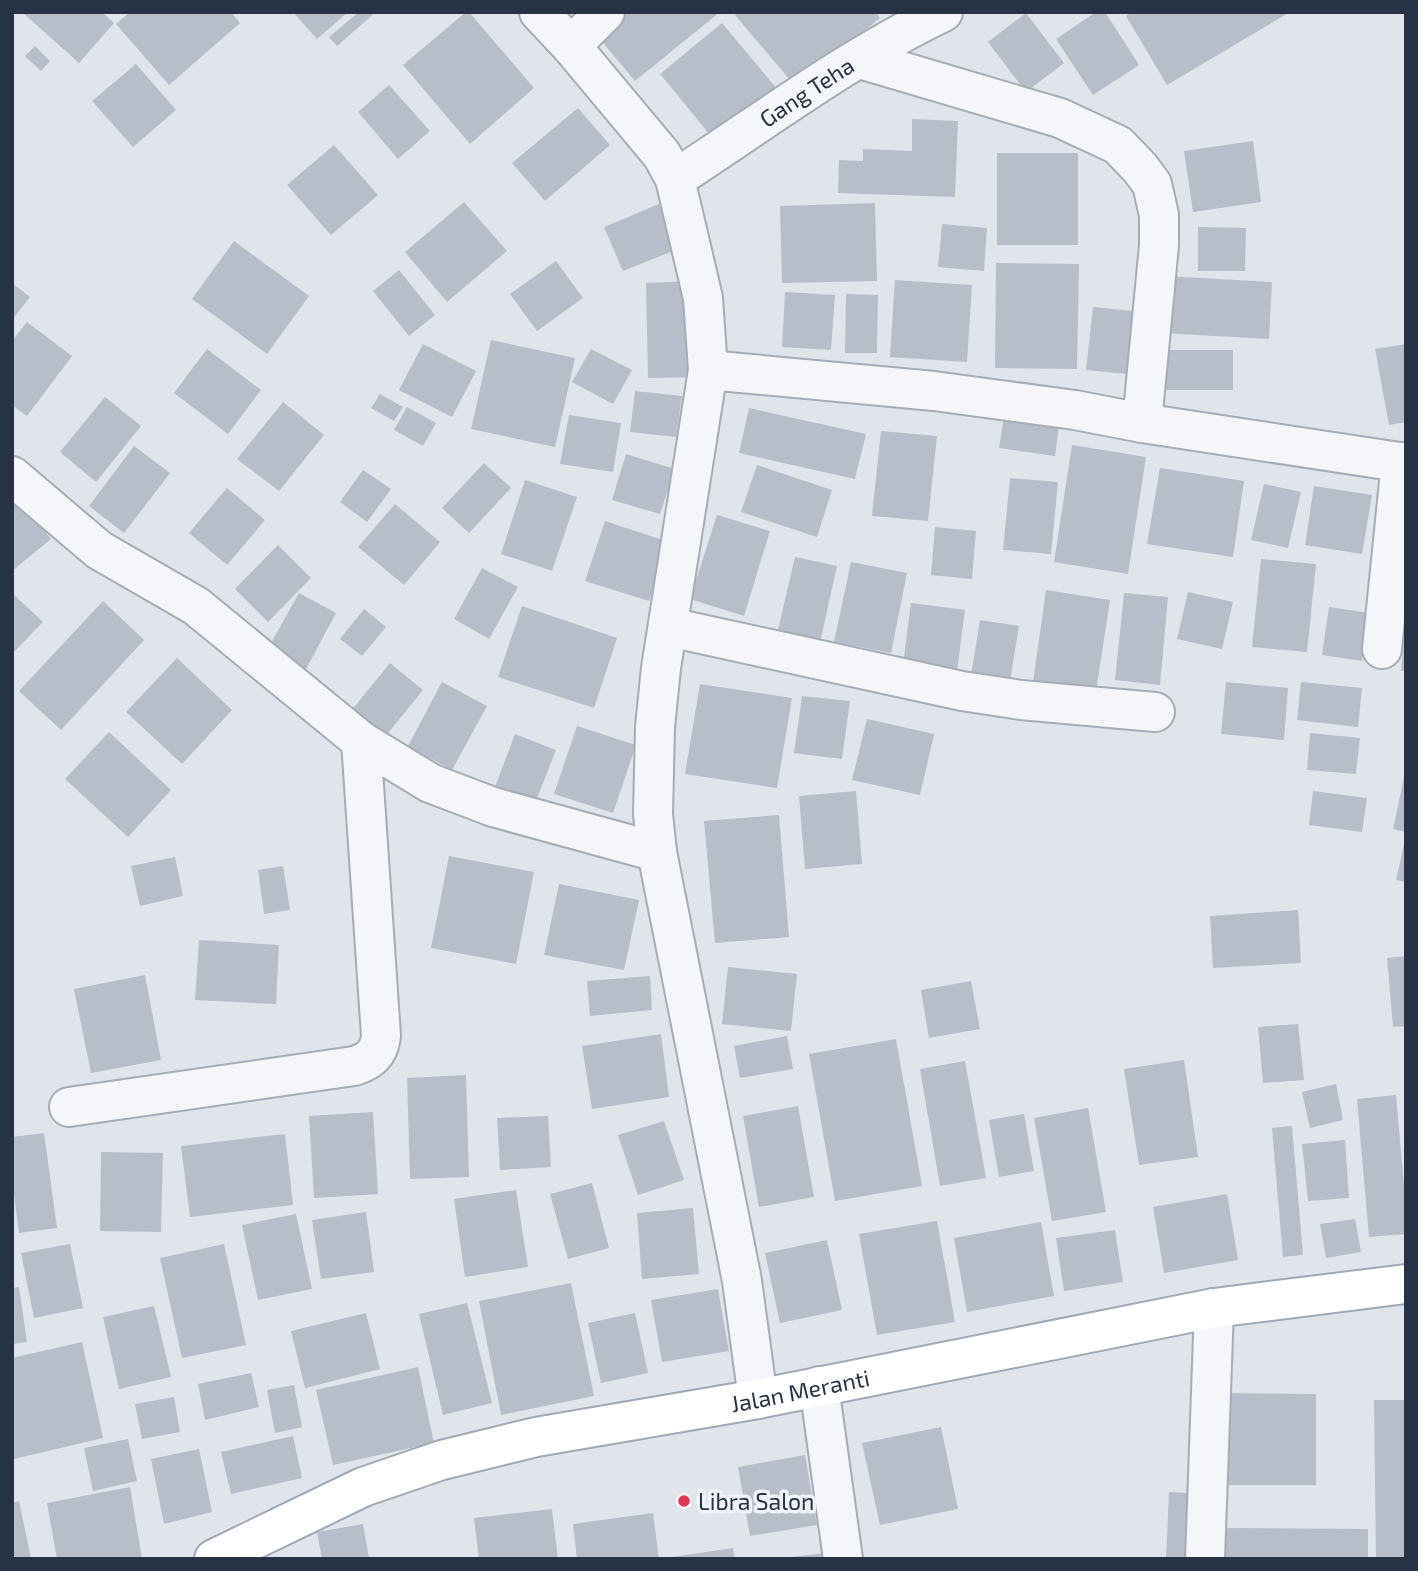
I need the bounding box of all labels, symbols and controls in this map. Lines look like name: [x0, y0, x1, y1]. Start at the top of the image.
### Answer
street label: Gang Teha: [754, 51, 859, 133]
street label: Jalan Meranti: [729, 1363, 872, 1417]
place label: Libra Salon: [698, 1487, 814, 1515]
marker: Libra Salon: [676, 1493, 692, 1509]

